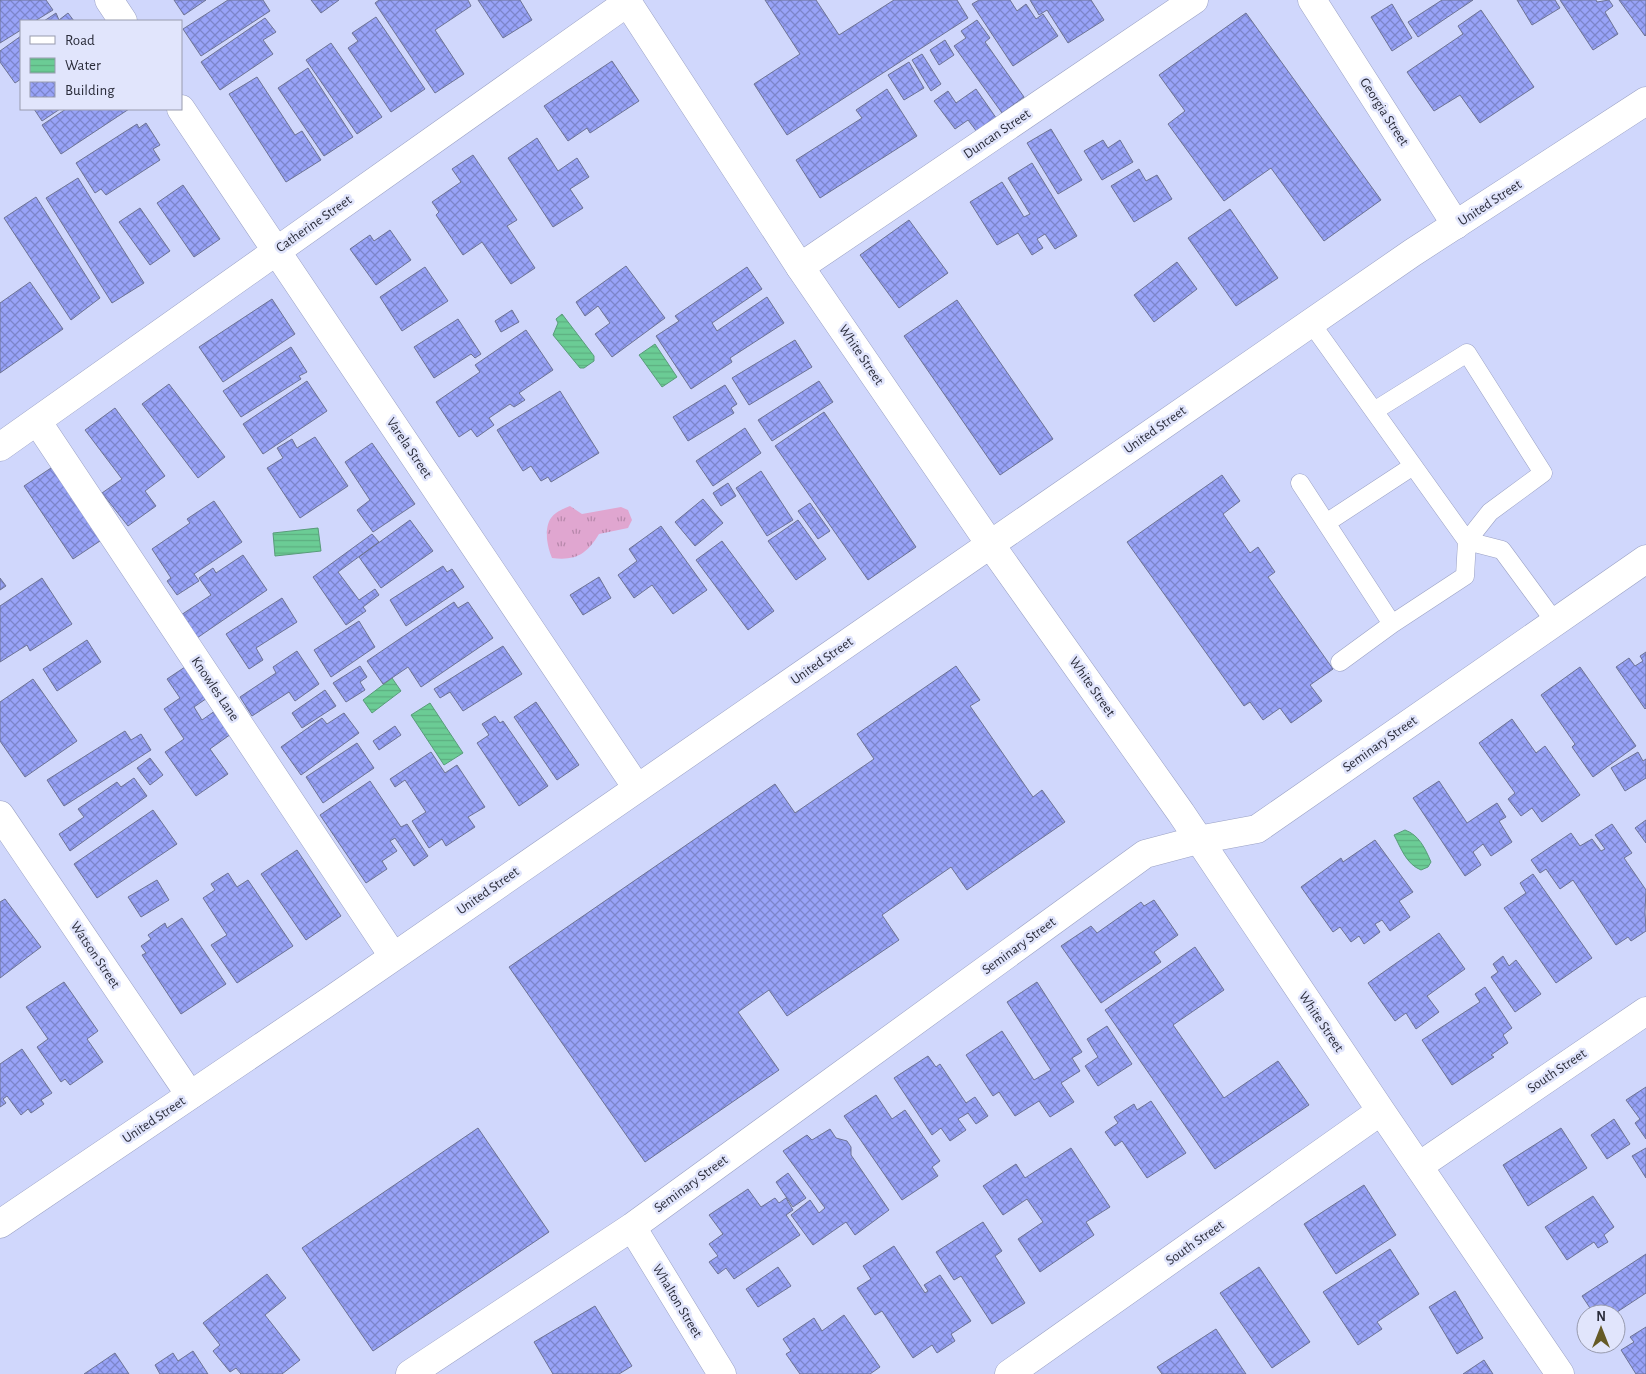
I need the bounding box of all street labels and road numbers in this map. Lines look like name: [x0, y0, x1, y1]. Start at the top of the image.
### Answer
street label: Georgia Street: [1357, 76, 1411, 149]
street label: Duncan Street: [961, 106, 1033, 161]
street label: United Street: [1456, 177, 1525, 229]
street label: Catherine Street: [274, 192, 355, 255]
street label: White Street: [836, 322, 886, 388]
street label: United Street: [1121, 403, 1189, 456]
street label: Varela Street: [384, 415, 435, 481]
street label: United Street: [788, 634, 856, 687]
street label: Knowles Lane: [188, 654, 242, 724]
street label: White Street: [1066, 655, 1118, 720]
street label: Seminary Street: [1340, 713, 1420, 775]
street label: United Street: [454, 864, 522, 917]
street label: Seminary Street: [980, 914, 1059, 977]
street label: Watson Street: [68, 919, 123, 991]
street label: White Street: [1296, 989, 1346, 1055]
street label: South Street: [1525, 1046, 1589, 1096]
street label: United Street: [120, 1094, 188, 1146]
street label: Seminary Street: [652, 1152, 731, 1215]
street label: South Street: [1163, 1218, 1227, 1268]
street label: Whalton Street: [650, 1262, 705, 1341]

